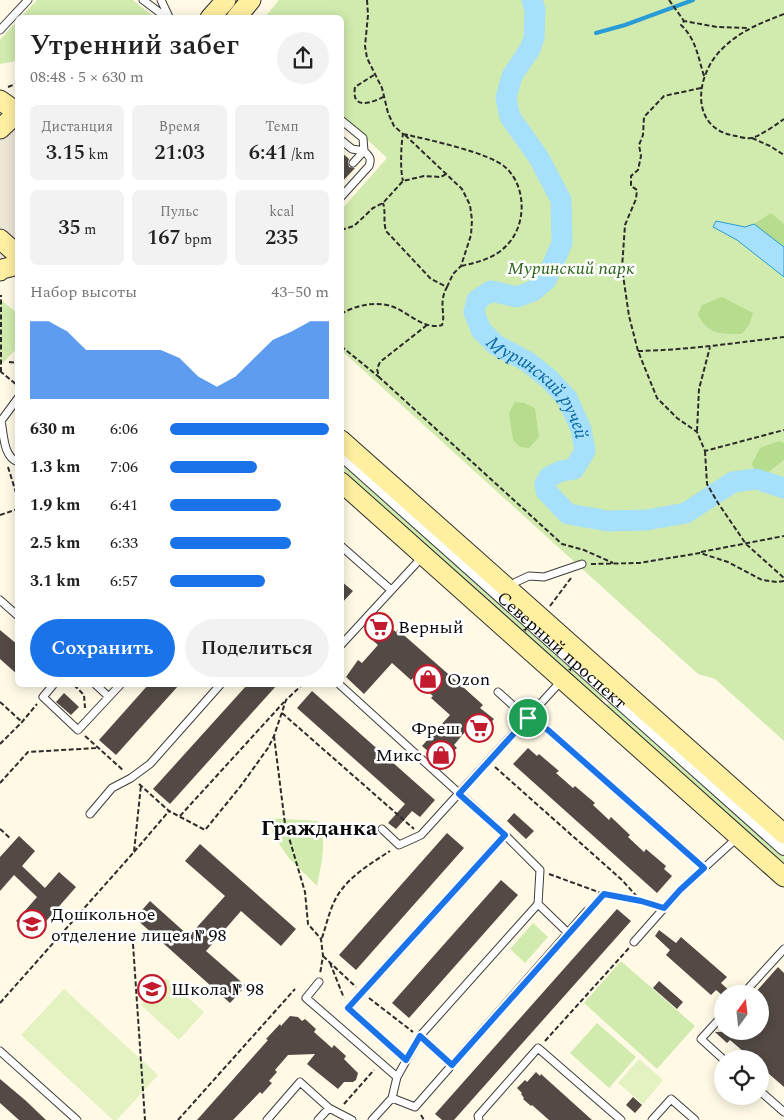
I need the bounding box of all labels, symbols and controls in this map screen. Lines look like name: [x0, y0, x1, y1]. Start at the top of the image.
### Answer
text: Утренний забег: [30, 24, 239, 67]
button: share: [277, 32, 329, 84]
text: 08:48 · 5 × 630 m: [30, 65, 144, 89]
text: Дистанция: [41, 116, 113, 137]
text: Время: [159, 116, 200, 137]
text: Темп: [265, 116, 299, 137]
text: 3.15: [46, 137, 85, 169]
text: 21:03: [154, 137, 205, 169]
text: 6:41: [249, 137, 288, 169]
text: km: [85, 144, 108, 165]
text: /km: [288, 144, 315, 165]
text: Пульс: [160, 201, 199, 222]
text: kcal: [269, 201, 294, 222]
text: 35: [58, 212, 81, 244]
text: m: [81, 219, 96, 240]
text: 167: [147, 222, 181, 254]
text: 235: [265, 222, 299, 254]
text: bpm: [181, 229, 212, 250]
park label: Муринский парк: [507, 255, 635, 282]
text: Набор высоты: [30, 280, 137, 304]
text: 43–50 m: [271, 280, 329, 304]
water label: Муринский ручей: [478, 329, 595, 441]
text: 630 m: [30, 417, 75, 441]
text: 6:06: [110, 417, 138, 441]
text: 1.3 km: [30, 455, 80, 479]
text: 7:06: [110, 455, 138, 479]
text: 1.9 km: [30, 493, 80, 517]
text: 6:41: [110, 493, 138, 517]
text: 2.5 km: [30, 531, 80, 555]
text: 6:33: [110, 531, 138, 555]
text: 3.1 km: [30, 569, 80, 593]
text: 6:57: [110, 569, 138, 593]
street label: Северный проспект: [491, 585, 633, 716]
supermarket icon: Верный: [364, 612, 394, 642]
place label: Верный: [398, 614, 464, 641]
button: Сохранить: [30, 619, 175, 677]
button: Поделиться: [185, 619, 329, 677]
shop icon: Ozon: [413, 664, 443, 694]
place label: Ozon: [447, 666, 490, 693]
pin: [507, 697, 549, 739]
icon: arrive: [514, 704, 542, 732]
supermarket icon: Фреш: [464, 713, 494, 743]
place label: Фреш: [411, 715, 460, 742]
shop icon: Микс: [426, 740, 456, 770]
place label: Микс: [376, 742, 422, 769]
district label: Гражданка: [261, 812, 378, 845]
place label: Дошкольное отделение лицея № 98: [51, 901, 226, 949]
school or university icon: Дошкольное отделение лицея № 98: [17, 909, 47, 939]
school or university icon: Школа № 98: [137, 974, 167, 1004]
place label: Школа № 98: [171, 976, 264, 1003]
north arrow: [714, 985, 769, 1040]
map controls: [714, 985, 769, 1105]
button: locate: [714, 1050, 769, 1105]

